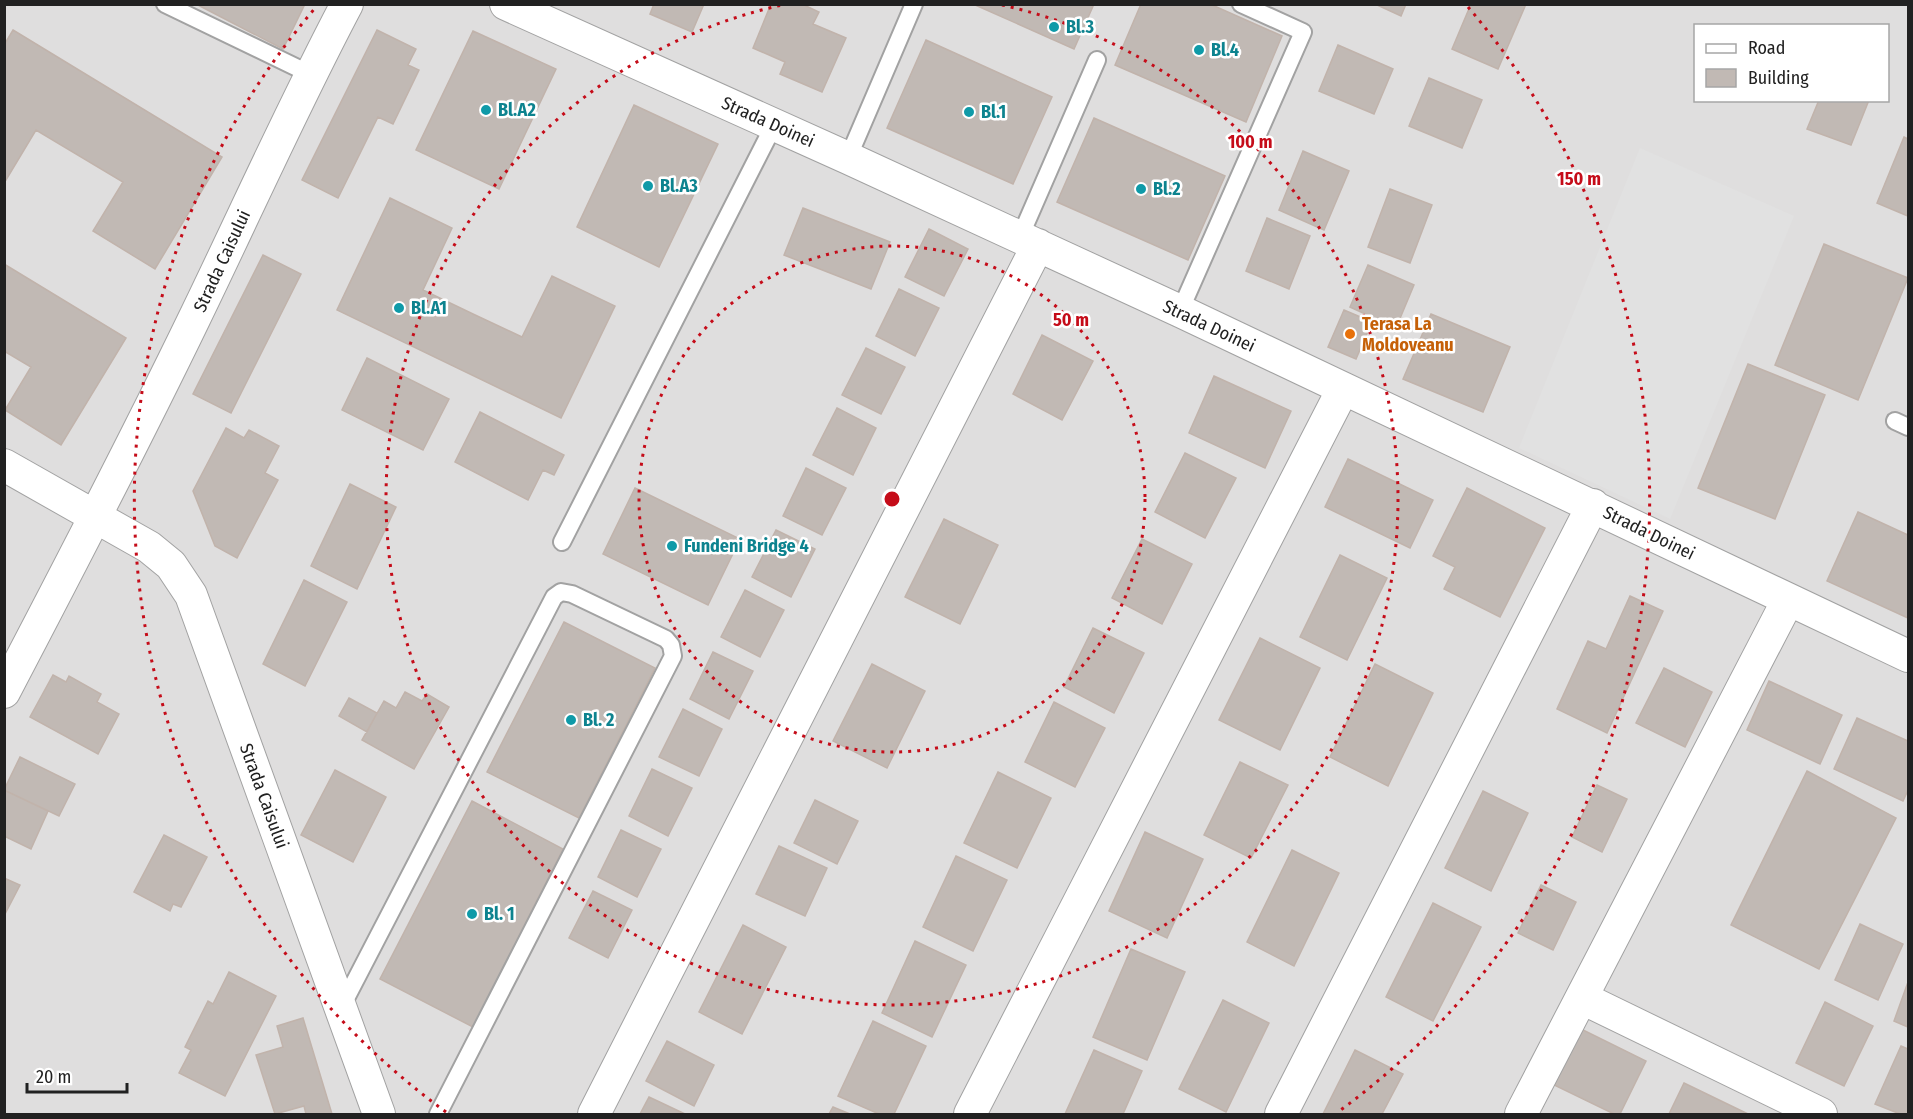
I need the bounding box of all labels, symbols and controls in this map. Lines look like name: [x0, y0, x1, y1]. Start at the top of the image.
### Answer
place label: Bl.3: [1066, 16, 1095, 38]
marker: Bl.3: [1047, 20, 1061, 34]
legend: [1694, 24, 1889, 102]
text: Road: [1748, 37, 1785, 59]
place label: Bl.4: [1211, 39, 1239, 61]
marker: Bl.4: [1192, 43, 1206, 57]
text: Building: [1748, 67, 1809, 89]
street label: Strada Doinei: [718, 92, 818, 152]
place label: Bl.A2: [498, 99, 536, 121]
place label: Bl.1: [981, 101, 1006, 123]
marker: Bl.A2: [479, 103, 493, 117]
marker: Bl.1: [962, 105, 976, 119]
text: 100 m: [1228, 131, 1272, 153]
text: 150 m: [1557, 168, 1601, 190]
place label: Bl.A3: [660, 175, 698, 197]
place label: Bl.2: [1153, 178, 1181, 200]
marker: Bl.A3: [641, 179, 655, 193]
marker: Bl.2: [1134, 182, 1148, 196]
street label: Strada Caisului: [189, 206, 255, 316]
street label: Strada Doinei: [1159, 295, 1259, 357]
place label: Bl.A1: [411, 297, 447, 319]
marker: Bl.A1: [392, 301, 406, 315]
text: 50 m: [1053, 309, 1089, 331]
place label: Terasa La Moldoveanu: [1362, 313, 1454, 356]
marker: Terasa La Moldoveanu: [1343, 327, 1357, 341]
centre of rings: [882, 489, 902, 509]
street label: Strada Doinei: [1599, 501, 1699, 565]
place label: Fundeni Bridge 4: [684, 535, 809, 557]
marker: Fundeni Bridge 4: [665, 539, 679, 553]
place label: Bl. 2: [583, 709, 614, 731]
marker: Bl. 2: [564, 713, 578, 727]
street label: Strada Caisului: [235, 740, 293, 852]
place label: Bl. 1: [484, 903, 515, 925]
marker: Bl. 1: [465, 907, 479, 921]
scale bar: [27, 1056, 128, 1094]
text: 20 m: [36, 1066, 71, 1088]

